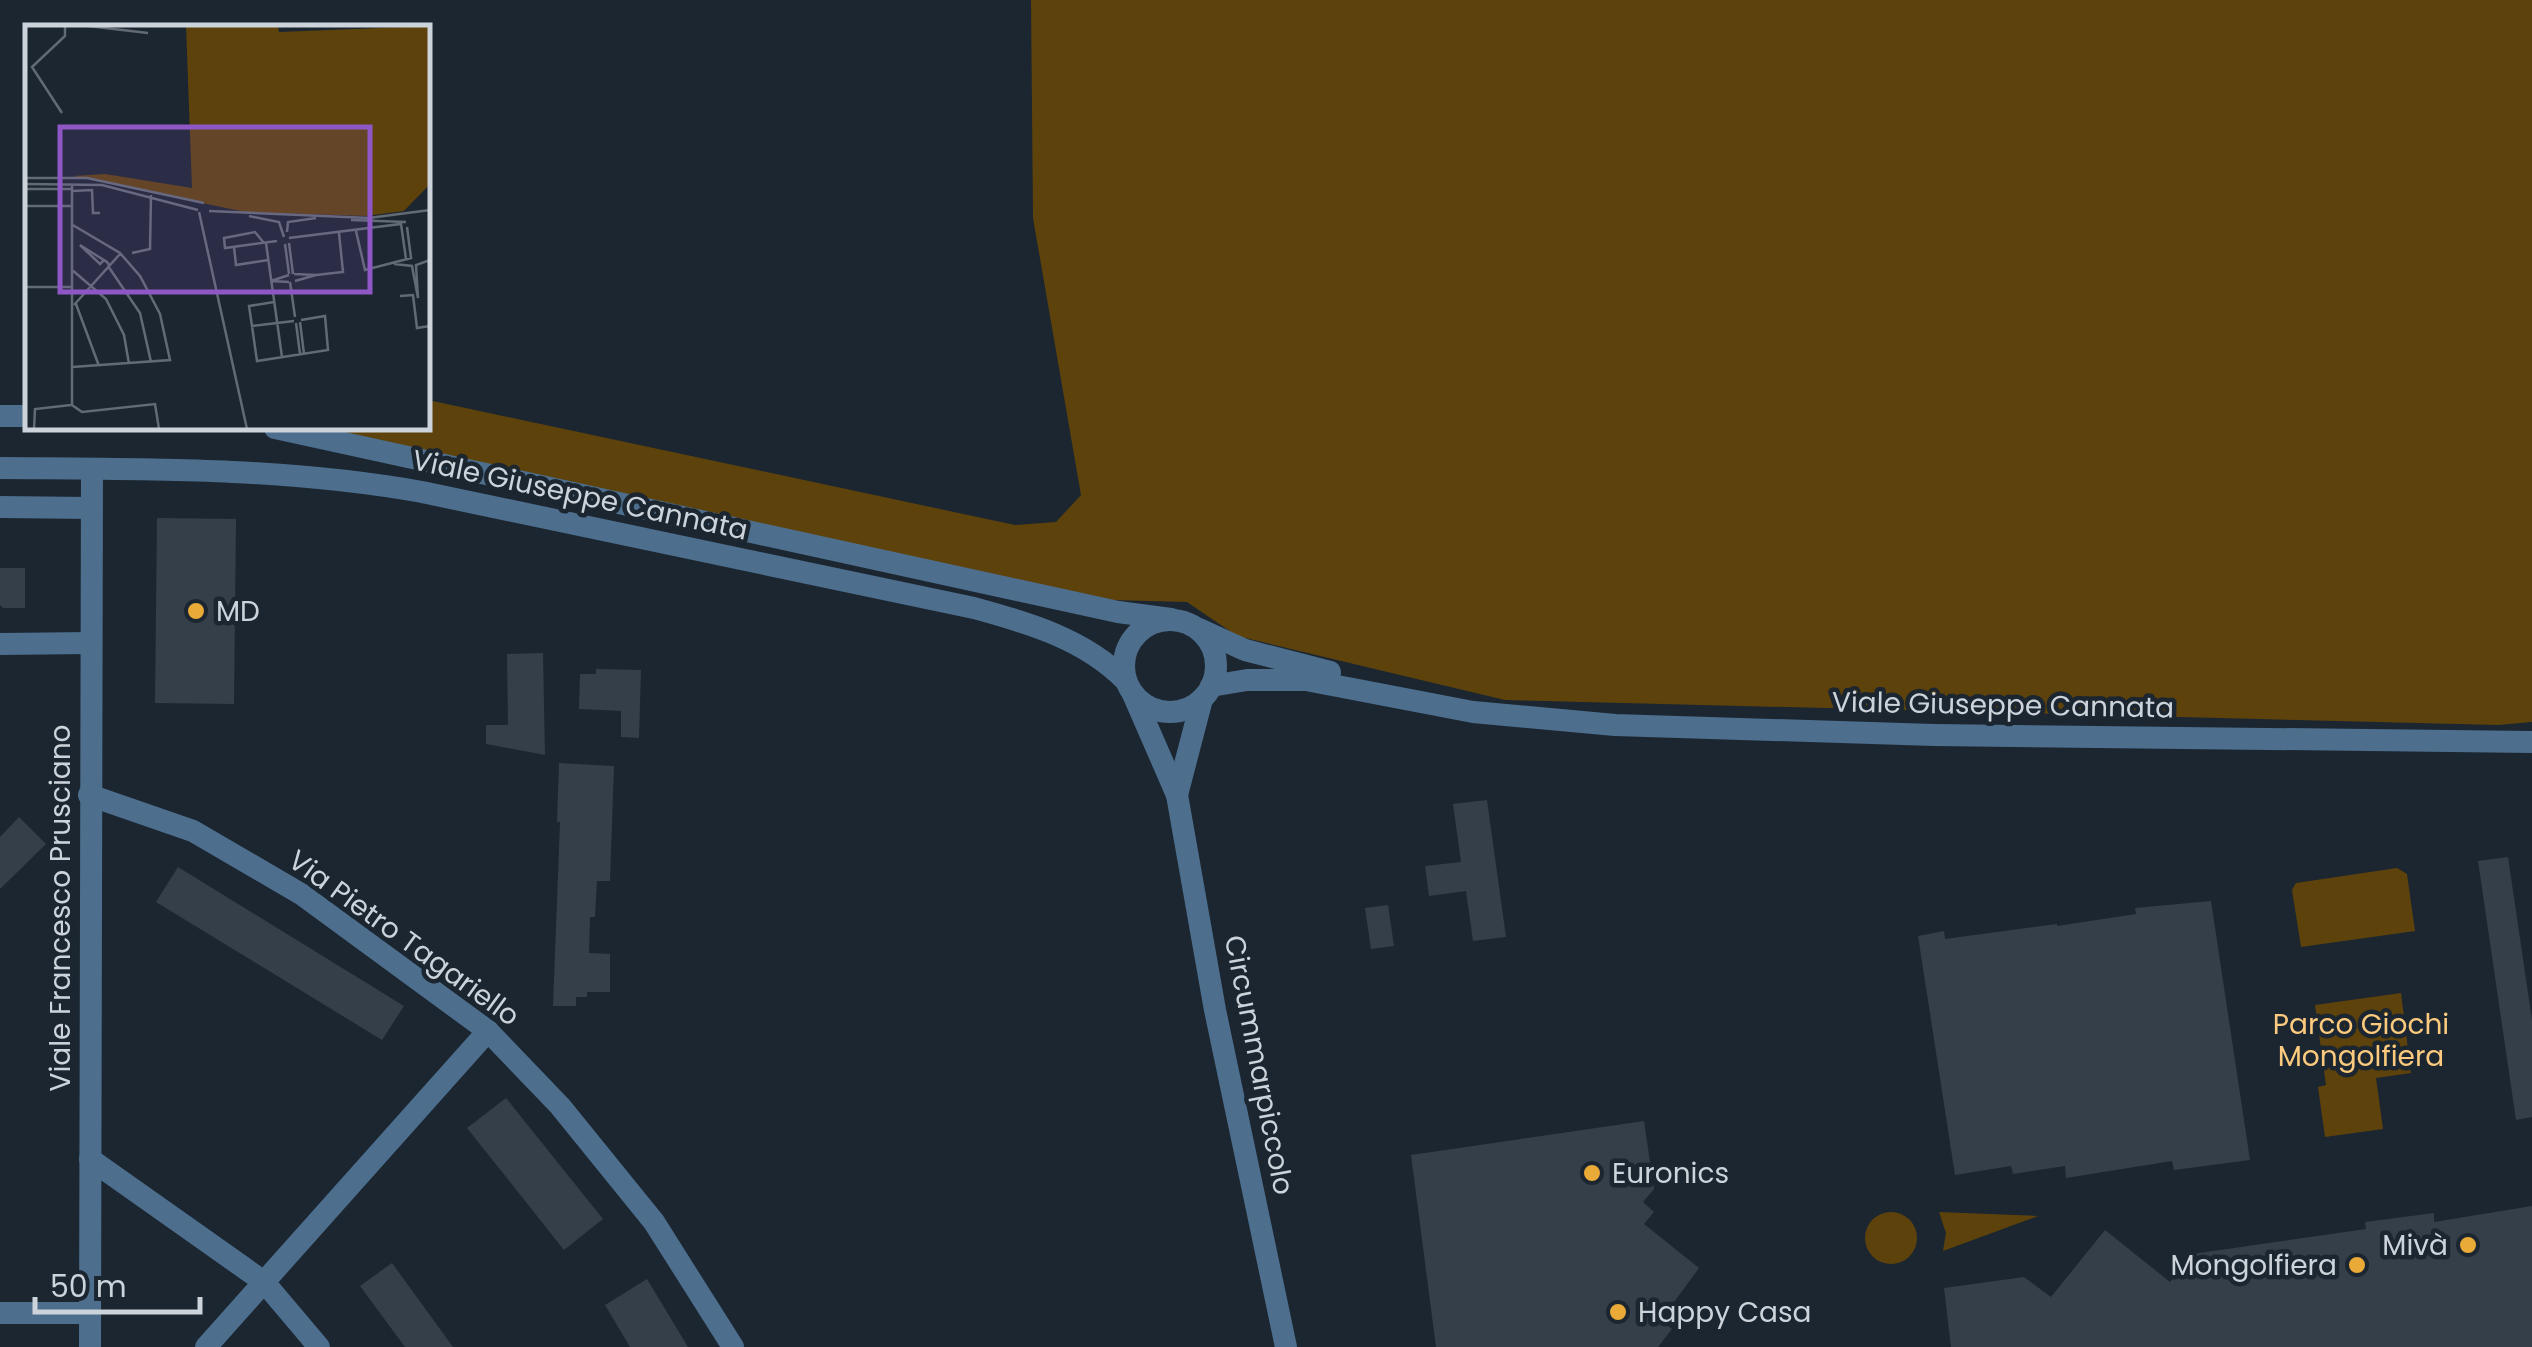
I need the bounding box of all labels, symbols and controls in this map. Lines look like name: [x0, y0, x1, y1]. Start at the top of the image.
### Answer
inset map: [25, 25, 430, 430]
street label: Viale Giuseppe Cannata: [409, 440, 751, 550]
place label: MD: [216, 592, 260, 631]
marker: MD: [185, 600, 207, 622]
street label: Viale Giuseppe Cannata: [1832, 683, 2174, 727]
street label: Viale Francesco Prusciano: [41, 724, 80, 1092]
street label: Via Pietro Tagariello: [280, 841, 528, 1035]
street label: Circummarpiccolo: [1215, 932, 1303, 1198]
park label: Parco Giochi Mongolfiera: [2273, 1005, 2449, 1076]
place label: Euronics: [1612, 1154, 1729, 1193]
marker: Euronics: [1581, 1162, 1603, 1184]
place label: Mivà: [2382, 1226, 2448, 1265]
marker: Mivà: [2457, 1234, 2479, 1256]
place label: Mongolfiera: [2170, 1246, 2337, 1285]
scale bar: [35, 1252, 200, 1314]
marker: Mongolfiera: [2346, 1254, 2368, 1276]
text: 50 m: [50, 1265, 127, 1308]
place label: Happy Casa: [1638, 1293, 1812, 1332]
marker: Happy Casa: [1607, 1301, 1629, 1323]

